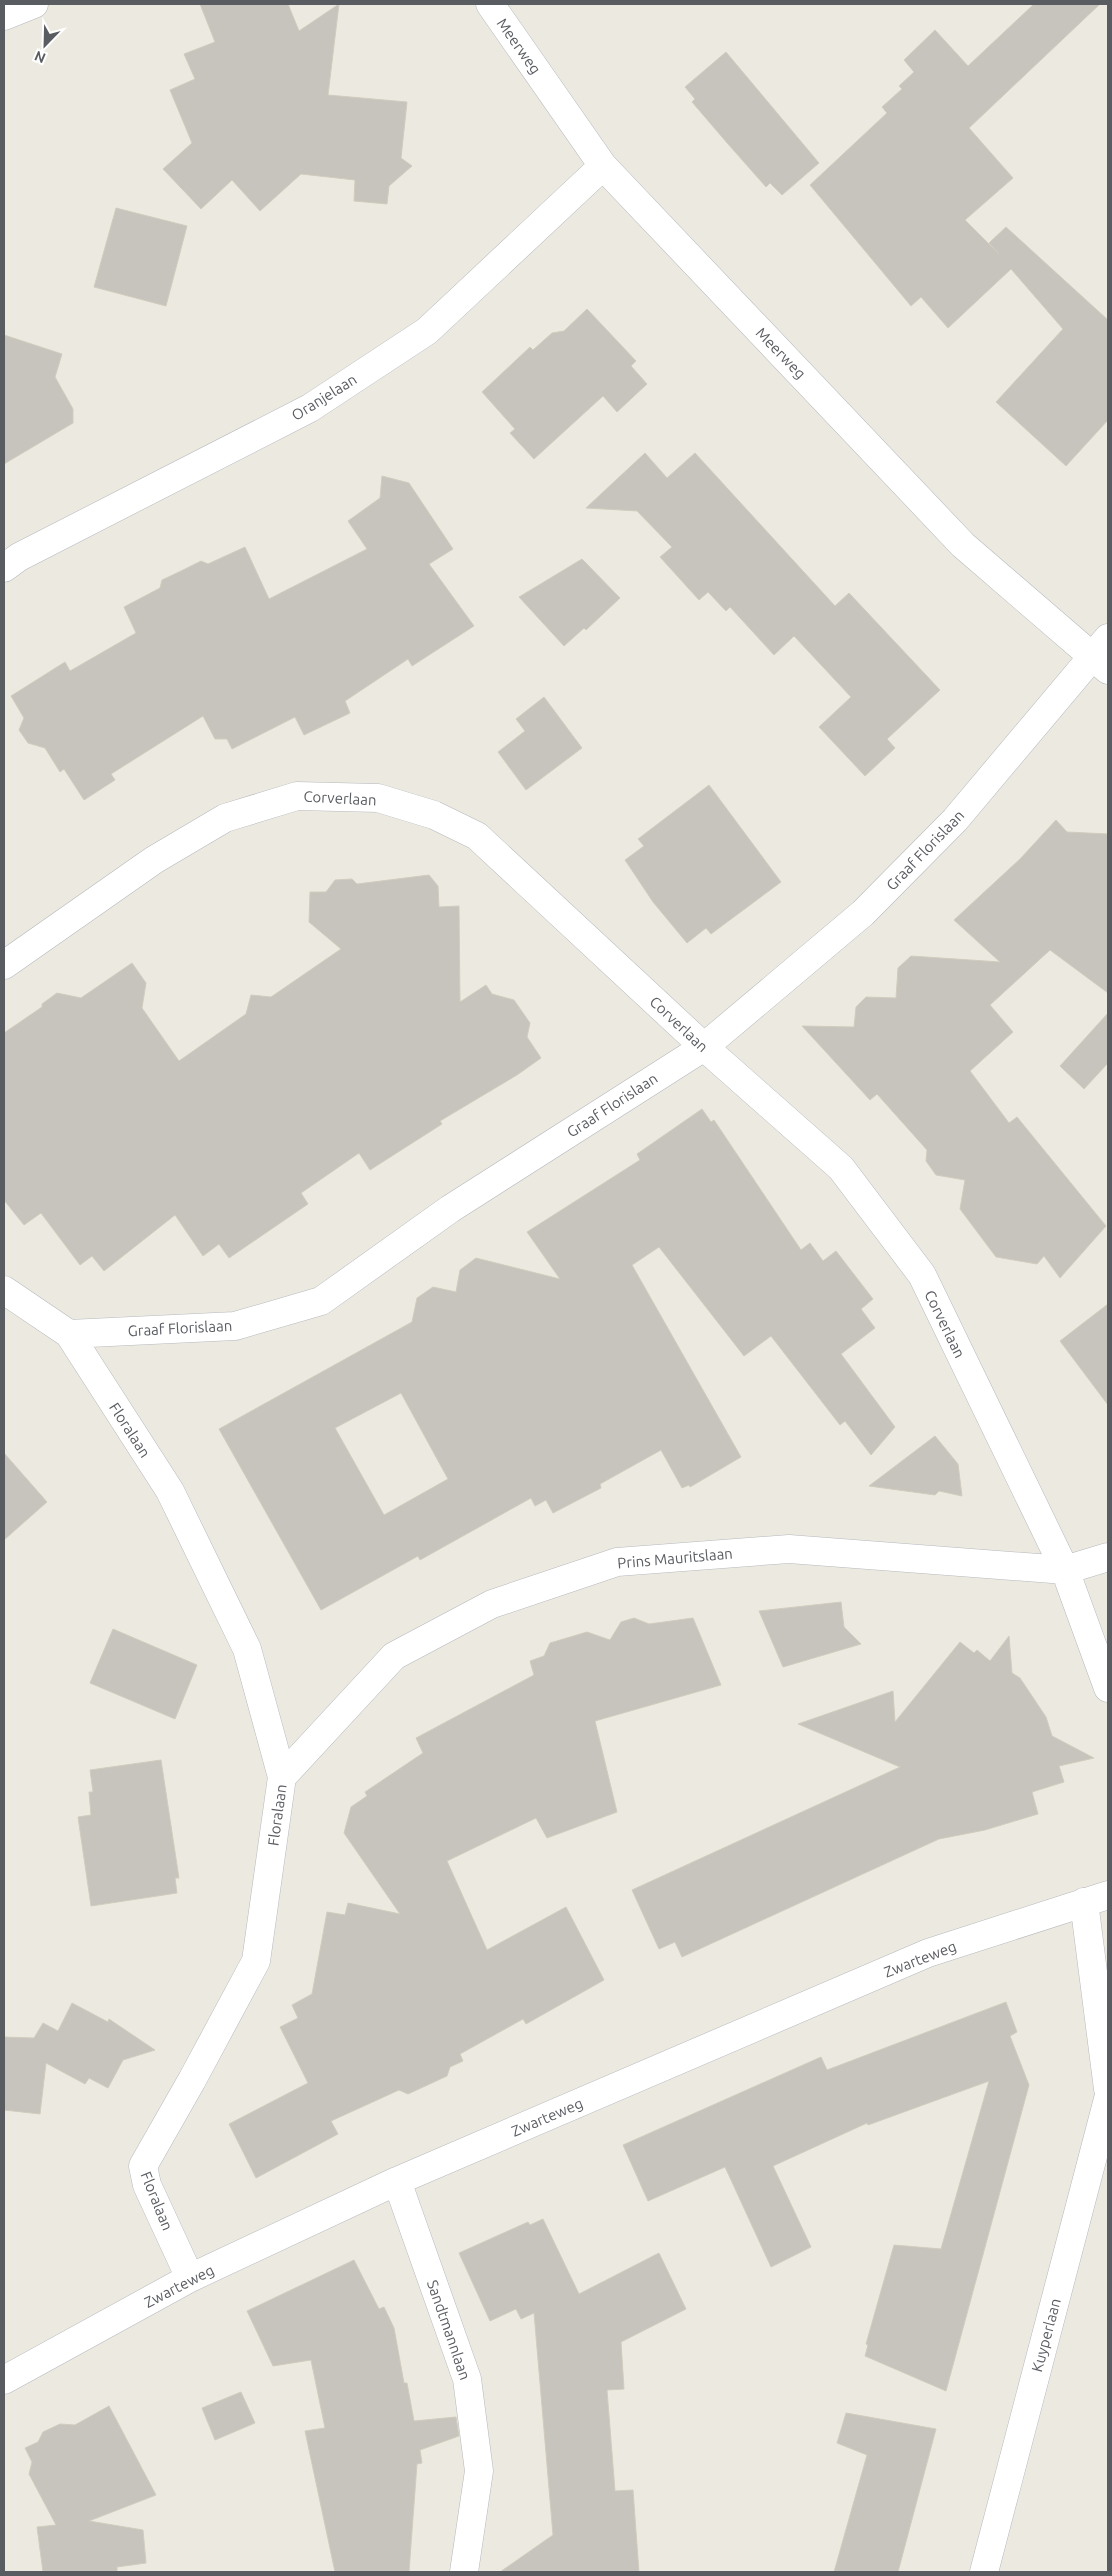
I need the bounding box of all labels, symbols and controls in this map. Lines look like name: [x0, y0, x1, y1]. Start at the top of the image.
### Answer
street label: Meerweg: [494, 15, 544, 77]
north arrow: [20, 20, 70, 70]
text: N: [32, 48, 48, 66]
street label: Meerweg: [753, 324, 809, 382]
street label: Oranjelaan: [288, 370, 360, 424]
street label: Corverlaan: [303, 788, 377, 808]
street label: Graaf Florislaan: [883, 806, 967, 894]
street label: Corverlaan: [646, 993, 712, 1055]
street label: Graaf Florislaan: [564, 1069, 660, 1141]
street label: Corverlaan: [921, 1287, 969, 1361]
street label: Graaf Florislaan: [127, 1317, 233, 1339]
street label: Floralaan: [106, 1399, 154, 1461]
street label: Prins Mauritslaan: [617, 1544, 733, 1572]
street label: Floralaan: [264, 1783, 290, 1847]
street label: Zwarteweg: [881, 1937, 959, 1981]
street label: Zwarteweg: [509, 2094, 585, 2140]
street label: Floralaan: [138, 2169, 176, 2233]
street label: Zwarteweg: [141, 2261, 217, 2311]
street label: Sandtmannlaan: [424, 2278, 474, 2382]
street label: Kuyperlaan: [1028, 2296, 1064, 2374]

